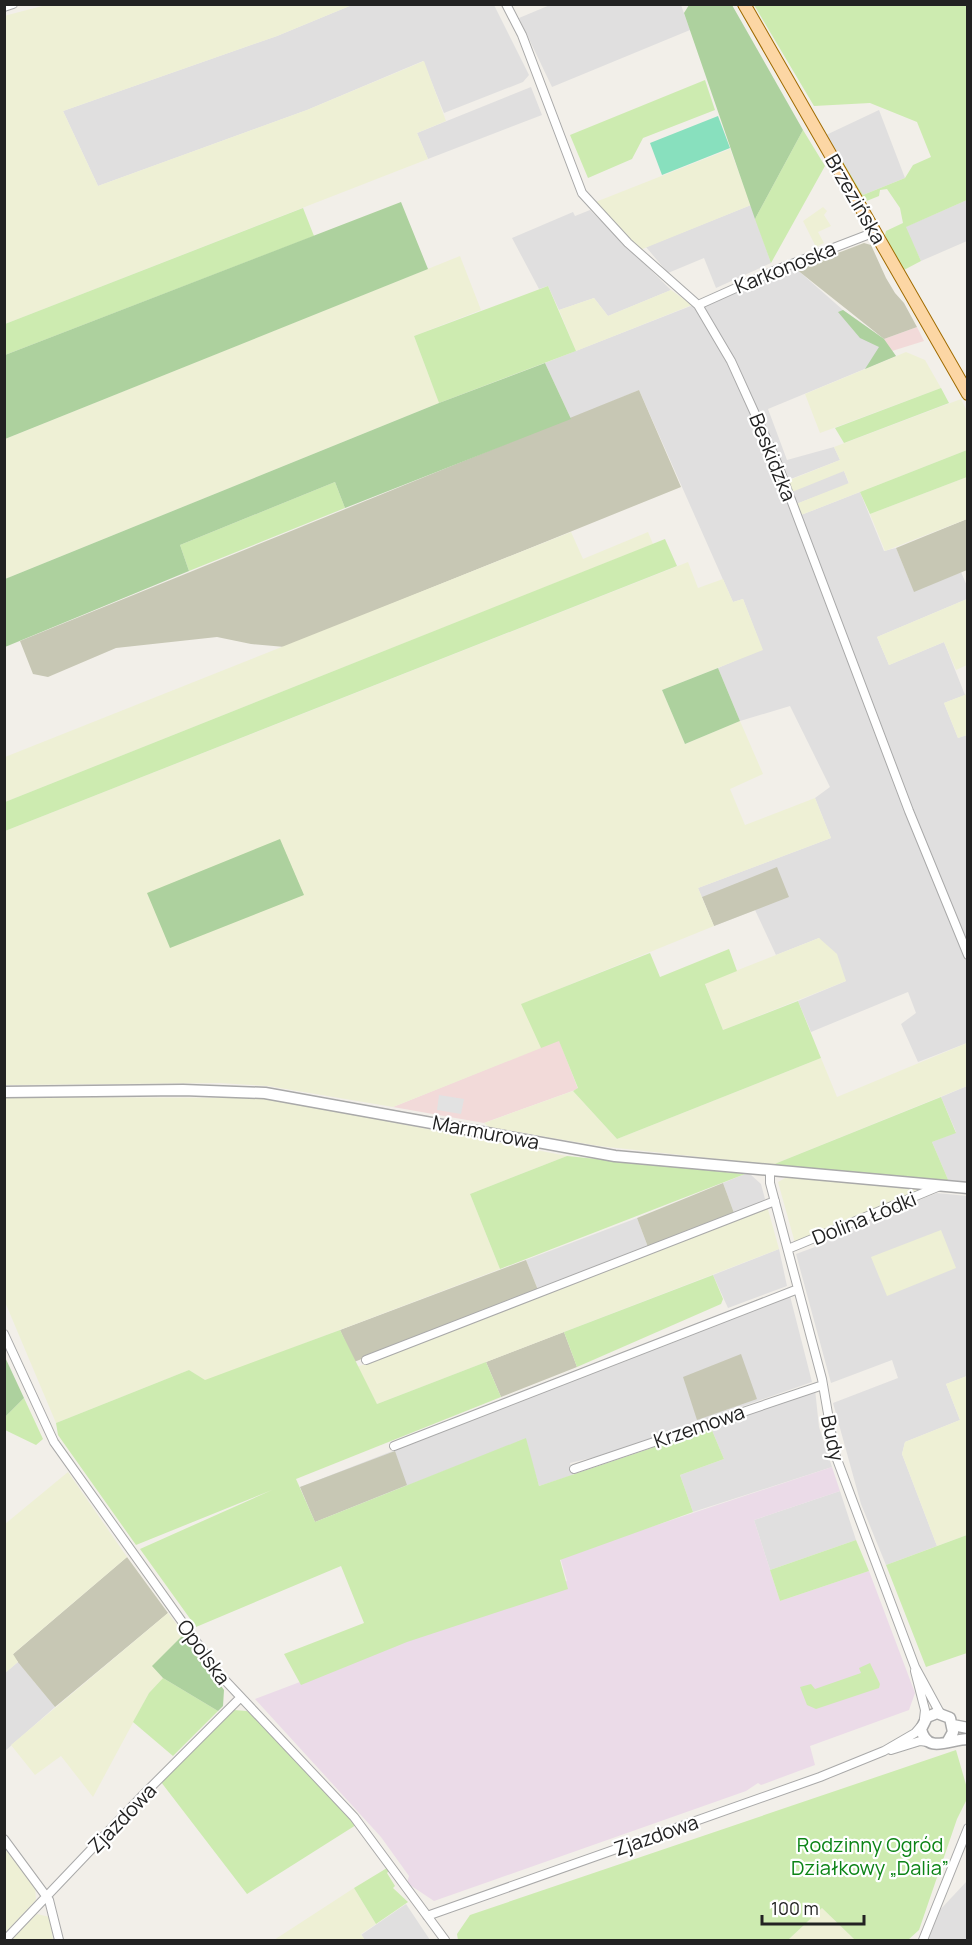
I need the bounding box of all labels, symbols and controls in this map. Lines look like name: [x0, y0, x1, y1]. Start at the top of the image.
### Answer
street label: Brzezińska: [819, 149, 893, 249]
street label: Karkonoska: [730, 234, 840, 300]
street label: Beskidzka: [743, 409, 803, 505]
street label: Marmurowa: [430, 1108, 542, 1156]
street label: Dolina Łódki: [808, 1185, 920, 1251]
street label: Krzemowa: [650, 1398, 748, 1454]
street label: Budy: [815, 1412, 851, 1464]
street label: Opolska: [171, 1614, 237, 1690]
street label: Zjazdowa: [82, 1777, 162, 1859]
street label: Zjazdowa: [610, 1808, 702, 1862]
park label: Rodzinny Ogród Działkowy „Dalia”: [791, 1831, 949, 1881]
scale bar: [762, 1888, 864, 1926]
text: 100 m: [771, 1896, 819, 1920]

